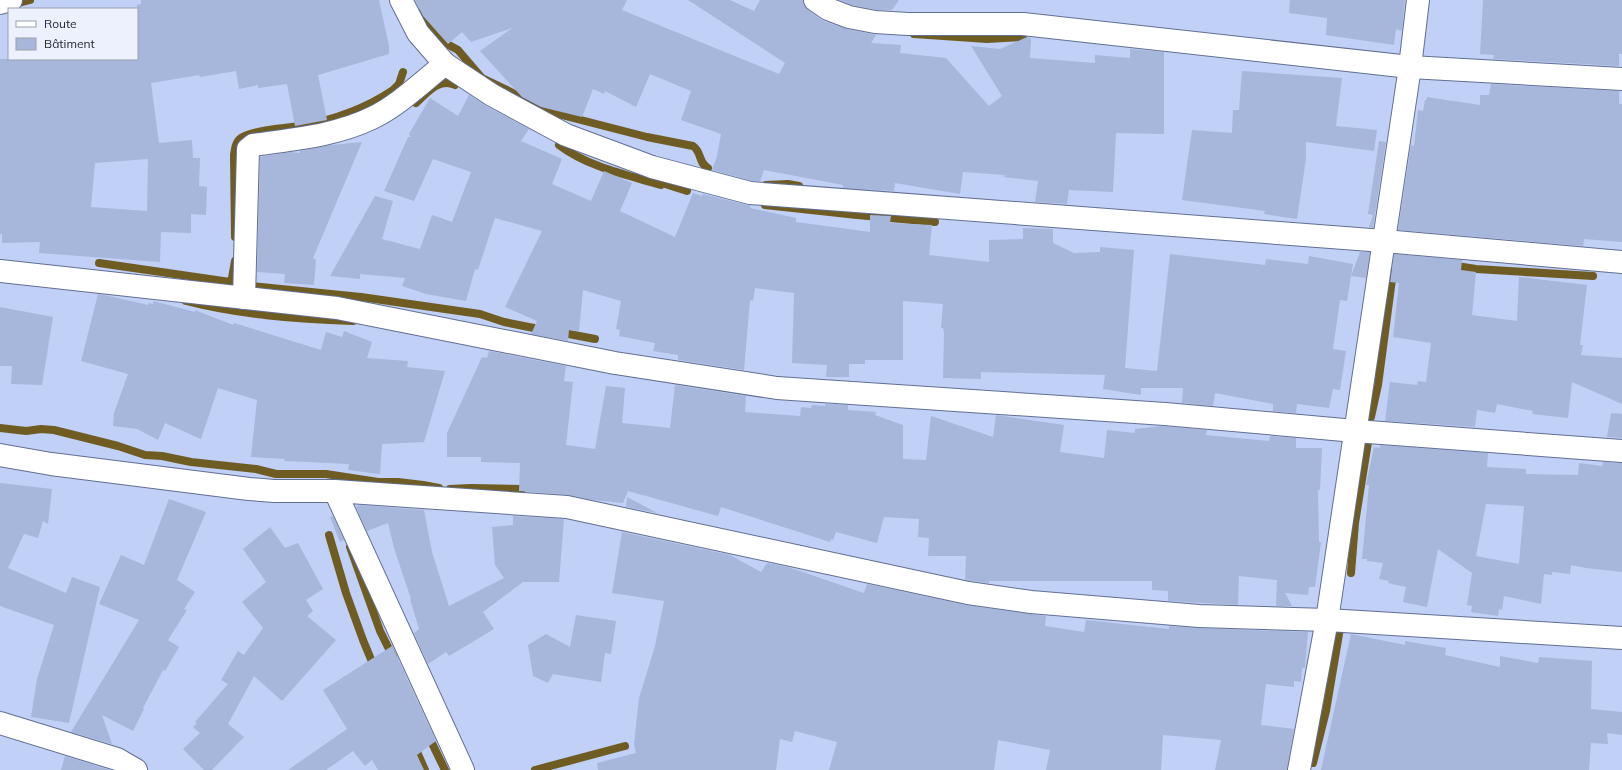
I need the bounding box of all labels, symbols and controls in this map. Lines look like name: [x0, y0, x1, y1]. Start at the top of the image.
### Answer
legend: [8, 8, 138, 60]
text: Route: [44, 16, 77, 31]
text: Bâtiment: [44, 36, 95, 51]

